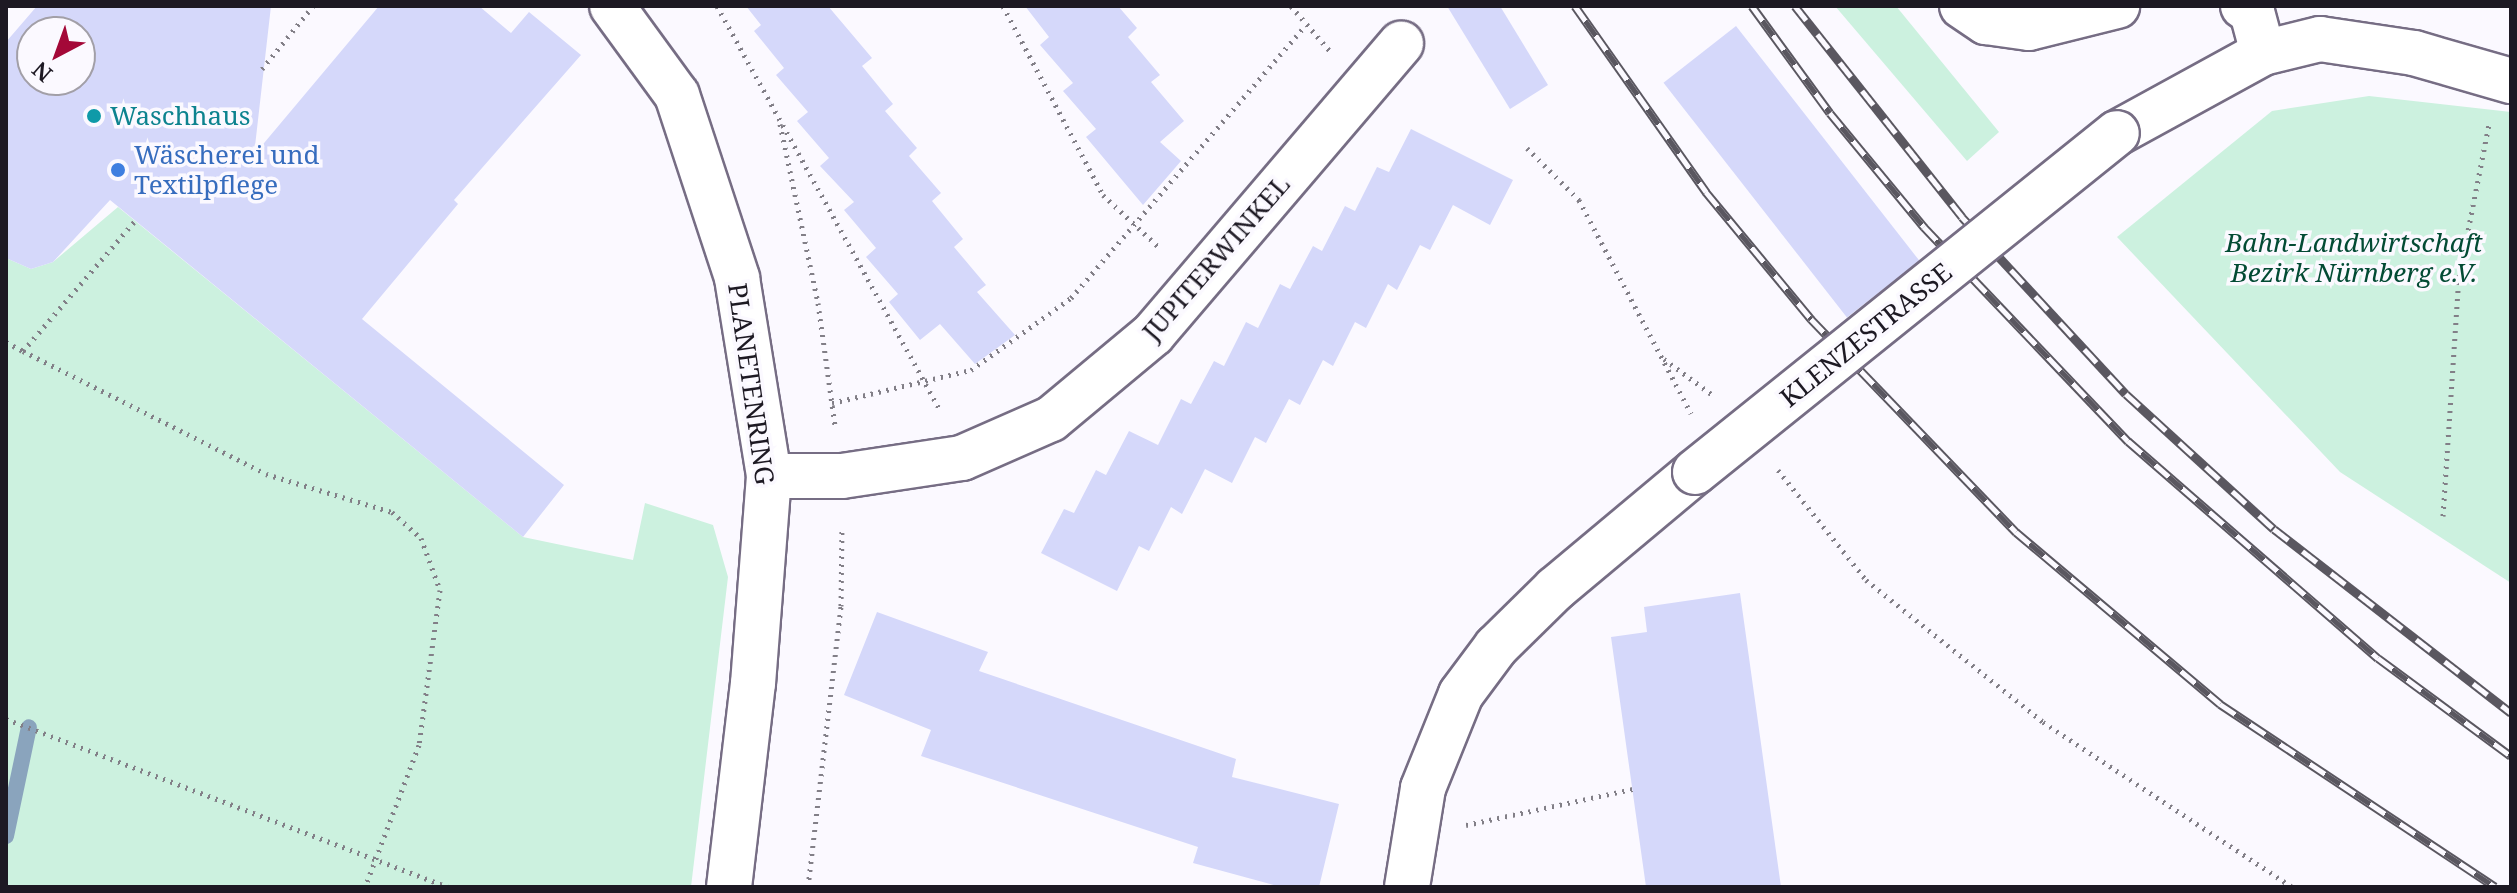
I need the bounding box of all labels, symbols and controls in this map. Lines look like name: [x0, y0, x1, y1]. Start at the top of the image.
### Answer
north arrow: [16, 16, 96, 96]
text: N: [25, 56, 58, 90]
place label: Waschhaus: [110, 100, 250, 132]
marker: Waschhaus: [85, 107, 103, 125]
place label: Wäscherei und Textilpflege: [134, 139, 319, 200]
marker: Wäscherei und Textilpflege: [109, 161, 127, 179]
street label: JUPITERWINKEL: [1136, 169, 1296, 347]
park label: Bahn-Landwirtschaft Bezirk Nürnberg e.V.: [2225, 227, 2483, 288]
street label: KLENZESTRASSE: [1774, 256, 1958, 414]
street label: PLANETENRING: [721, 281, 781, 487]

